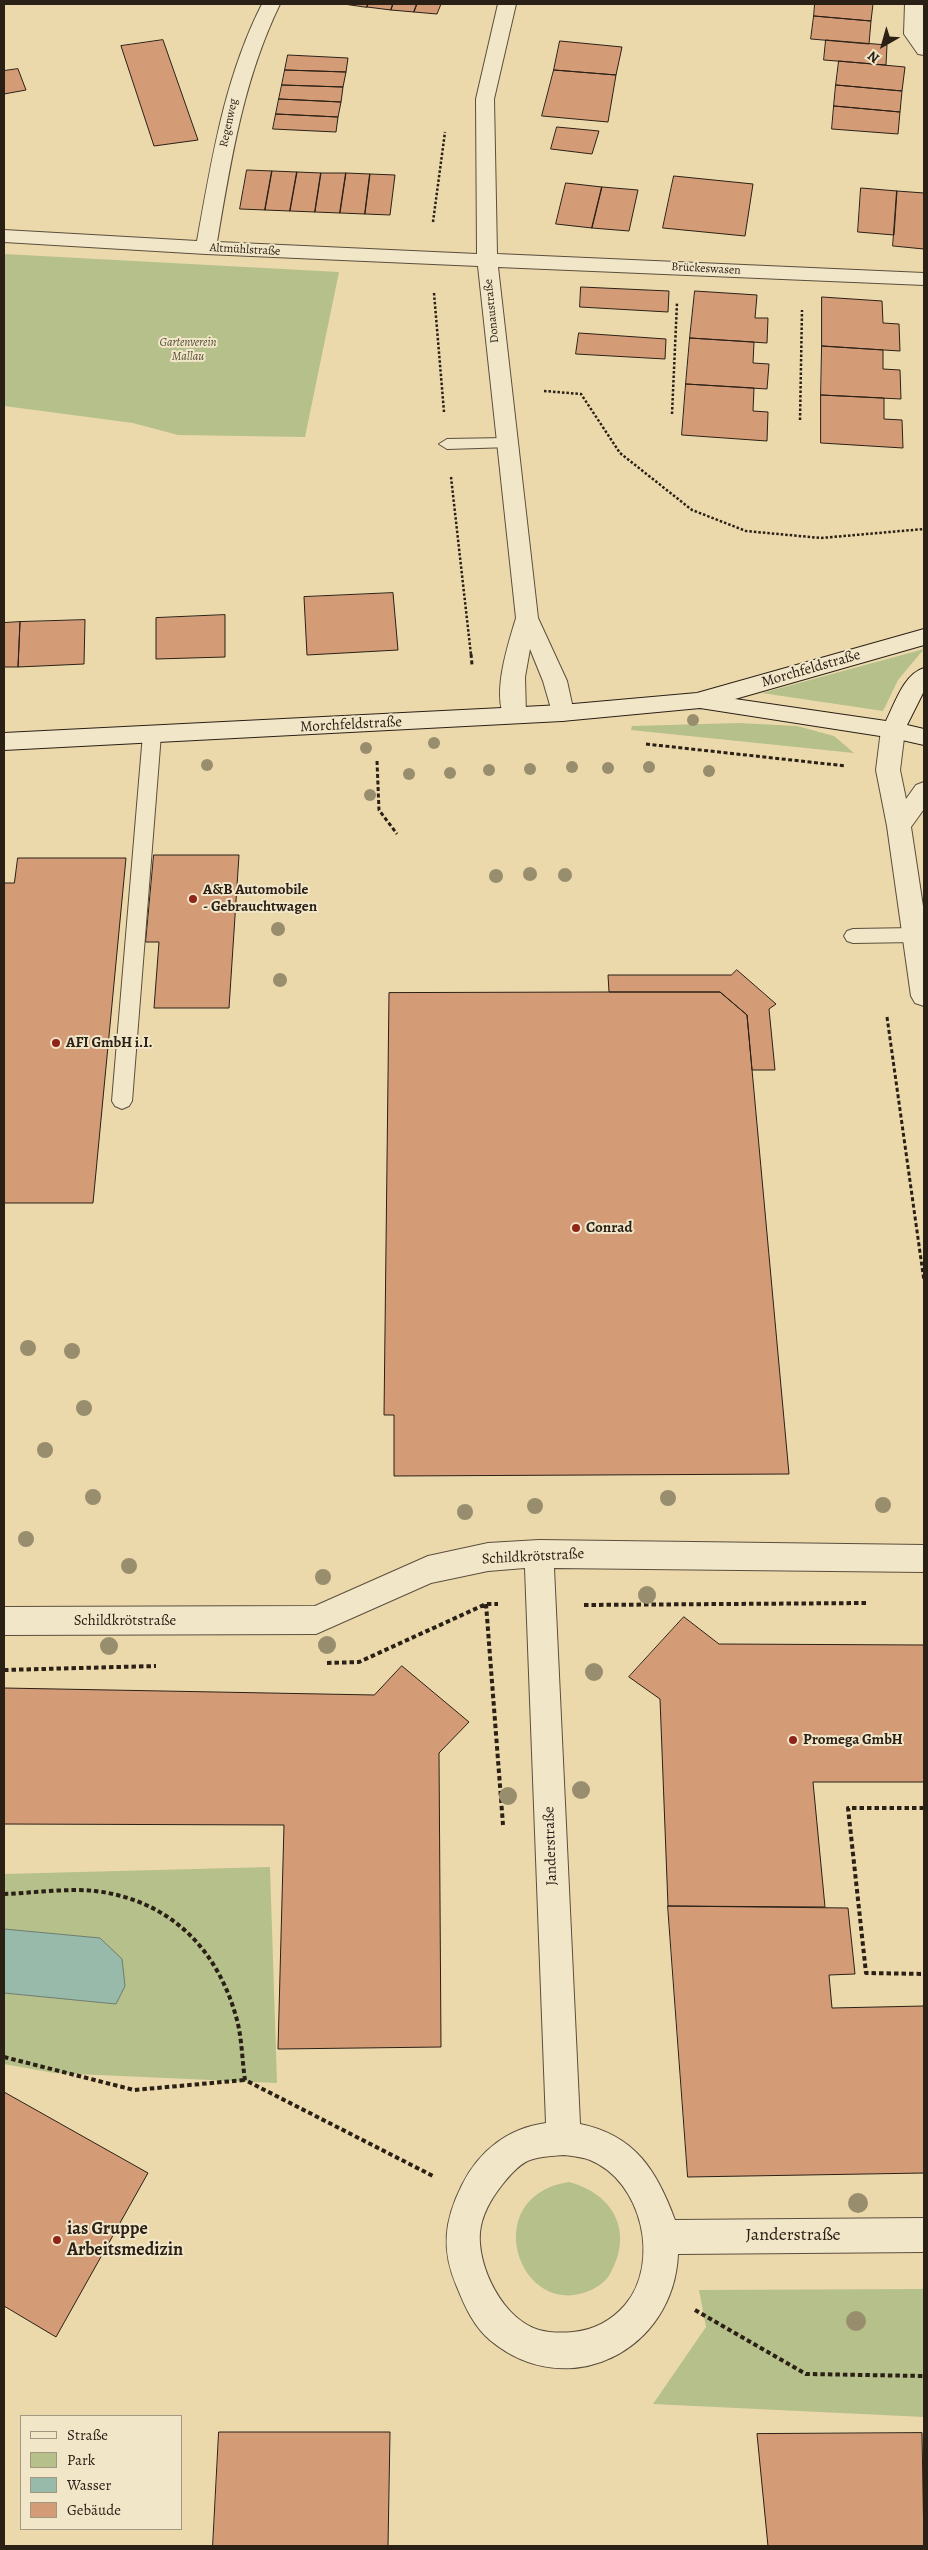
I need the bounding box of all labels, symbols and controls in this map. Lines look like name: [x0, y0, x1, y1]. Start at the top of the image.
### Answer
north arrow: [858, 20, 908, 70]
text: N: [864, 47, 883, 68]
street label: Regenweg: [217, 97, 241, 149]
street label: Altmühlstraße: [209, 241, 281, 259]
street label: Brückeswasen: [671, 260, 741, 278]
street label: Donaustraße: [481, 278, 503, 344]
park label: Gartenverein Mallau: [159, 336, 217, 364]
street label: Morchfeldstraße: [759, 646, 863, 692]
street label: Morchfeldstraße: [300, 713, 402, 737]
place label: A&B Automobile - Gebrauchtwagen: [203, 881, 317, 916]
marker: A&B Automobile - Gebrauchtwagen: [187, 893, 199, 905]
place label: AFI GmbH i.I.: [66, 1034, 153, 1052]
marker: AFI GmbH i.I.: [50, 1037, 62, 1049]
place label: Conrad: [586, 1219, 632, 1237]
marker: Conrad: [570, 1222, 582, 1234]
street label: Schildkrötstraße: [481, 1545, 585, 1569]
street label: Schildkrötstraße: [74, 1612, 176, 1630]
place label: Promega GmbH: [803, 1731, 903, 1749]
marker: Promega GmbH: [787, 1734, 799, 1746]
street label: Janderstraße: [541, 1806, 561, 1886]
place label: ias Gruppe Arbeitsmedizin: [67, 2219, 183, 2262]
street label: Janderstraße: [745, 2225, 841, 2247]
marker: ias Gruppe Arbeitsmedizin: [51, 2234, 63, 2246]
legend: [20, 2415, 182, 2530]
text: Straße: [67, 2425, 108, 2445]
text: Park: [67, 2450, 95, 2470]
text: Wasser: [67, 2475, 111, 2495]
text: Gebäude: [67, 2500, 121, 2520]

